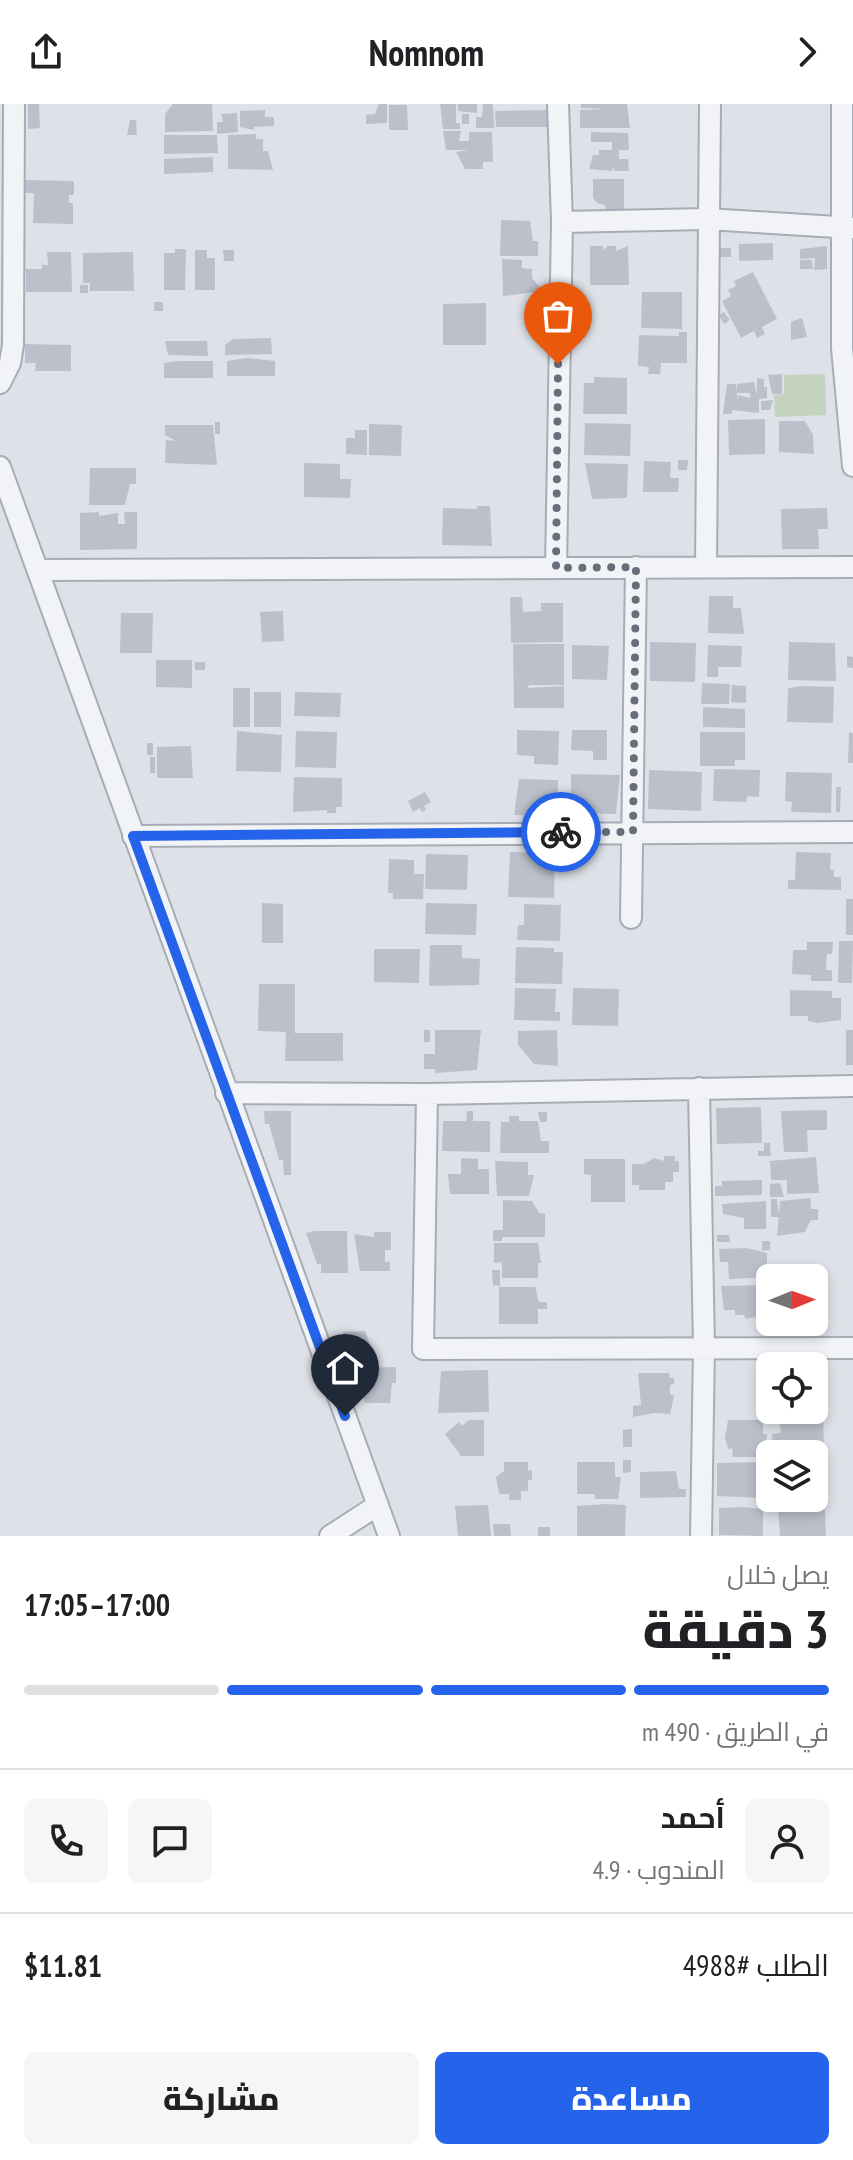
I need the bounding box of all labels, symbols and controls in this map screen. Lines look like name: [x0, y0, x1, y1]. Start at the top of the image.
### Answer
text: Nomnom: [369, 29, 484, 76]
icon: share: [24, 30, 68, 74]
icon: forward: [785, 30, 829, 74]
pin: [524, 282, 592, 364]
icon: bag: [536, 294, 580, 338]
courier: [521, 792, 601, 872]
icon: bike: [539, 810, 583, 854]
north arrow: [756, 1264, 828, 1336]
map controls: [756, 1264, 828, 1512]
pin: [311, 1334, 379, 1416]
icon: home: [323, 1346, 367, 1390]
button: locate: [756, 1352, 828, 1424]
button: layers: [756, 1440, 828, 1512]
text: يصل خلال: [727, 1558, 829, 1591]
text: 17:00–17:05: [24, 1585, 170, 1624]
text: 3 دقيقة: [642, 1595, 829, 1662]
text: في الطريق · 490 m: [642, 1715, 829, 1748]
text: أحمد: [661, 1797, 725, 1836]
button: phone: [24, 1799, 108, 1883]
button: chat: [128, 1799, 212, 1883]
button: person: [745, 1799, 829, 1883]
text: المندوب · 4.9: [592, 1853, 725, 1886]
text: الطلب #4988: [683, 1945, 829, 1984]
text: $11.81: [24, 1946, 102, 1985]
button: مشاركة: [24, 2052, 419, 2144]
button: مساعدة: [435, 2052, 829, 2144]

